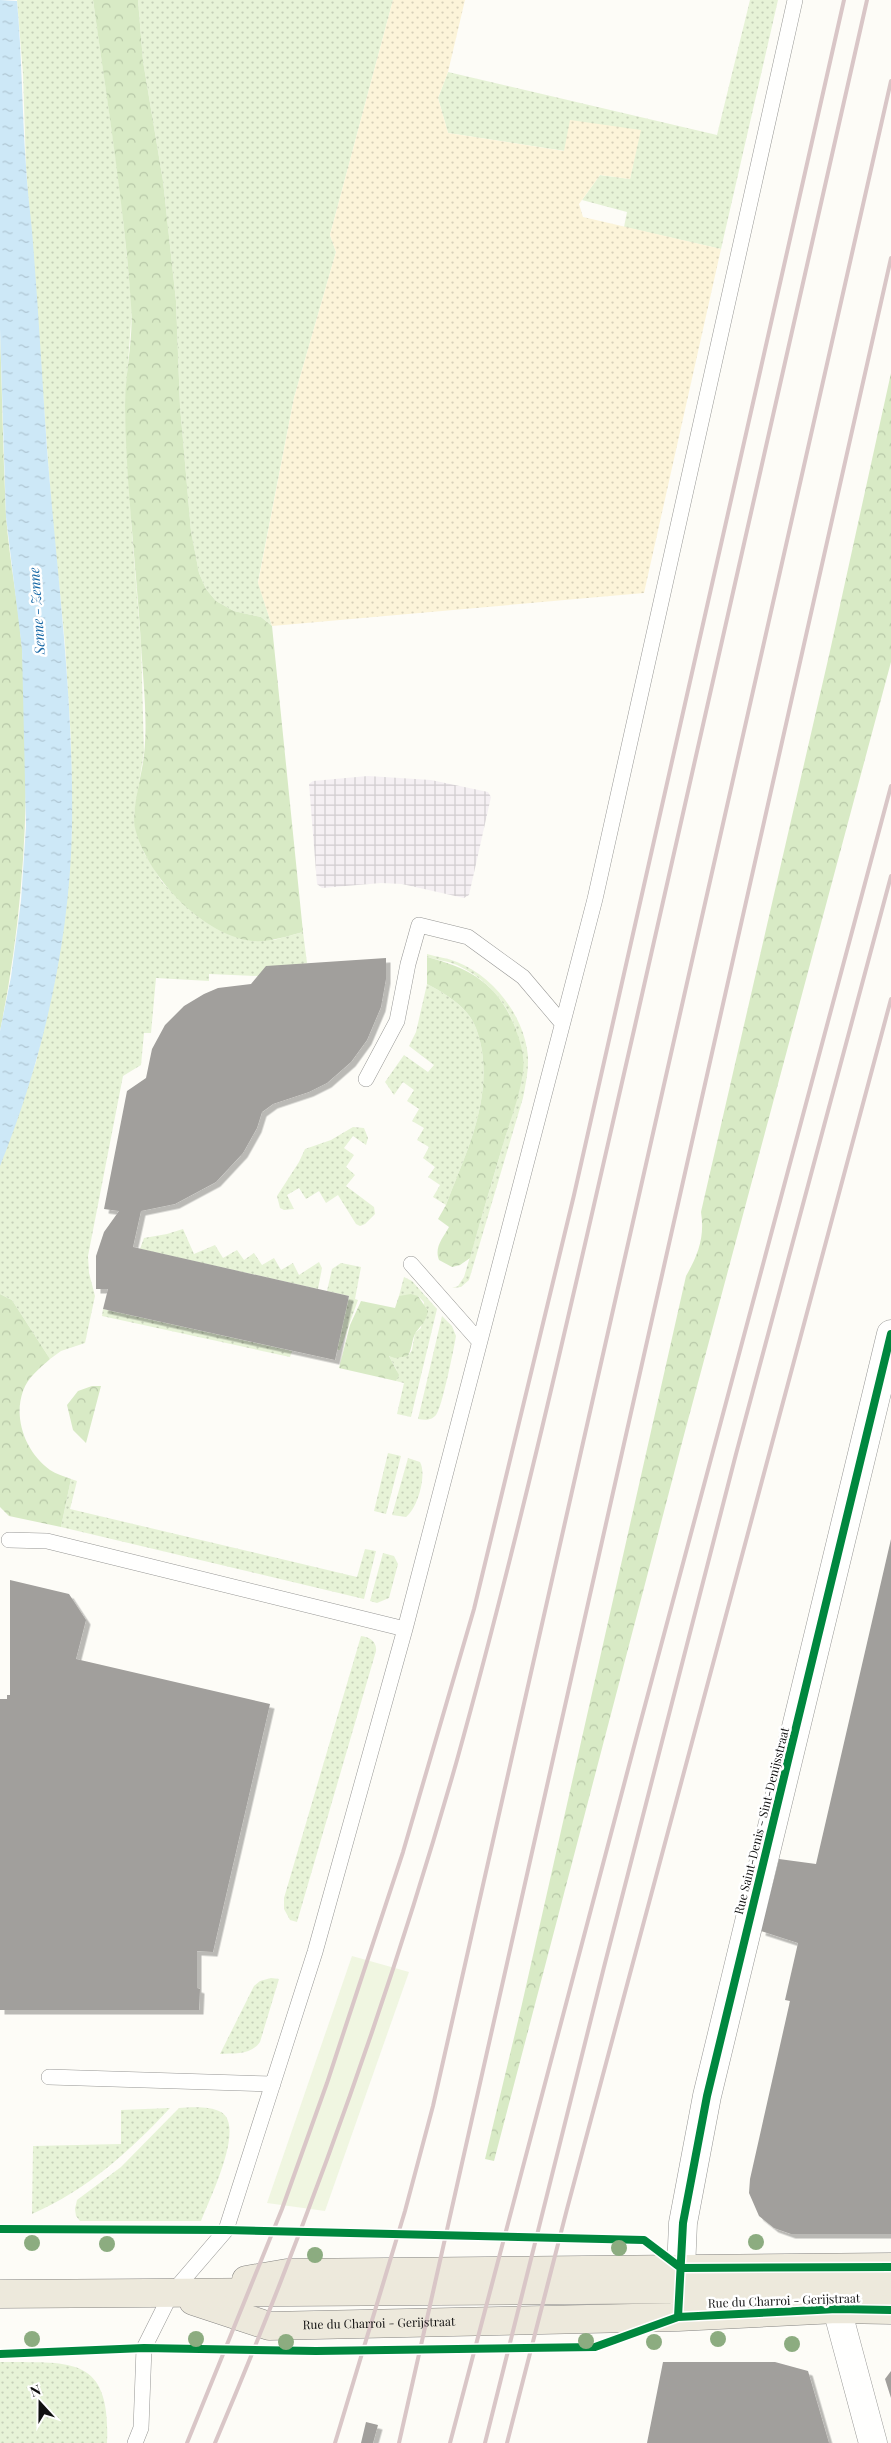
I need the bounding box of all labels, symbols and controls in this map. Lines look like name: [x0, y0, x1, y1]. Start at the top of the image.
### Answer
water label: Senne - Zenne: [24, 567, 49, 656]
street label: Rue Saint-Denis - Sint-Denijsstraat: [730, 1725, 792, 1916]
street label: Rue du Charroi - Gerijstraat: [708, 2289, 861, 2311]
street label: Rue du Charroi - Gerijstraat: [303, 2313, 456, 2332]
north arrow: [15, 2378, 65, 2428]
text: N: [27, 2380, 43, 2401]

